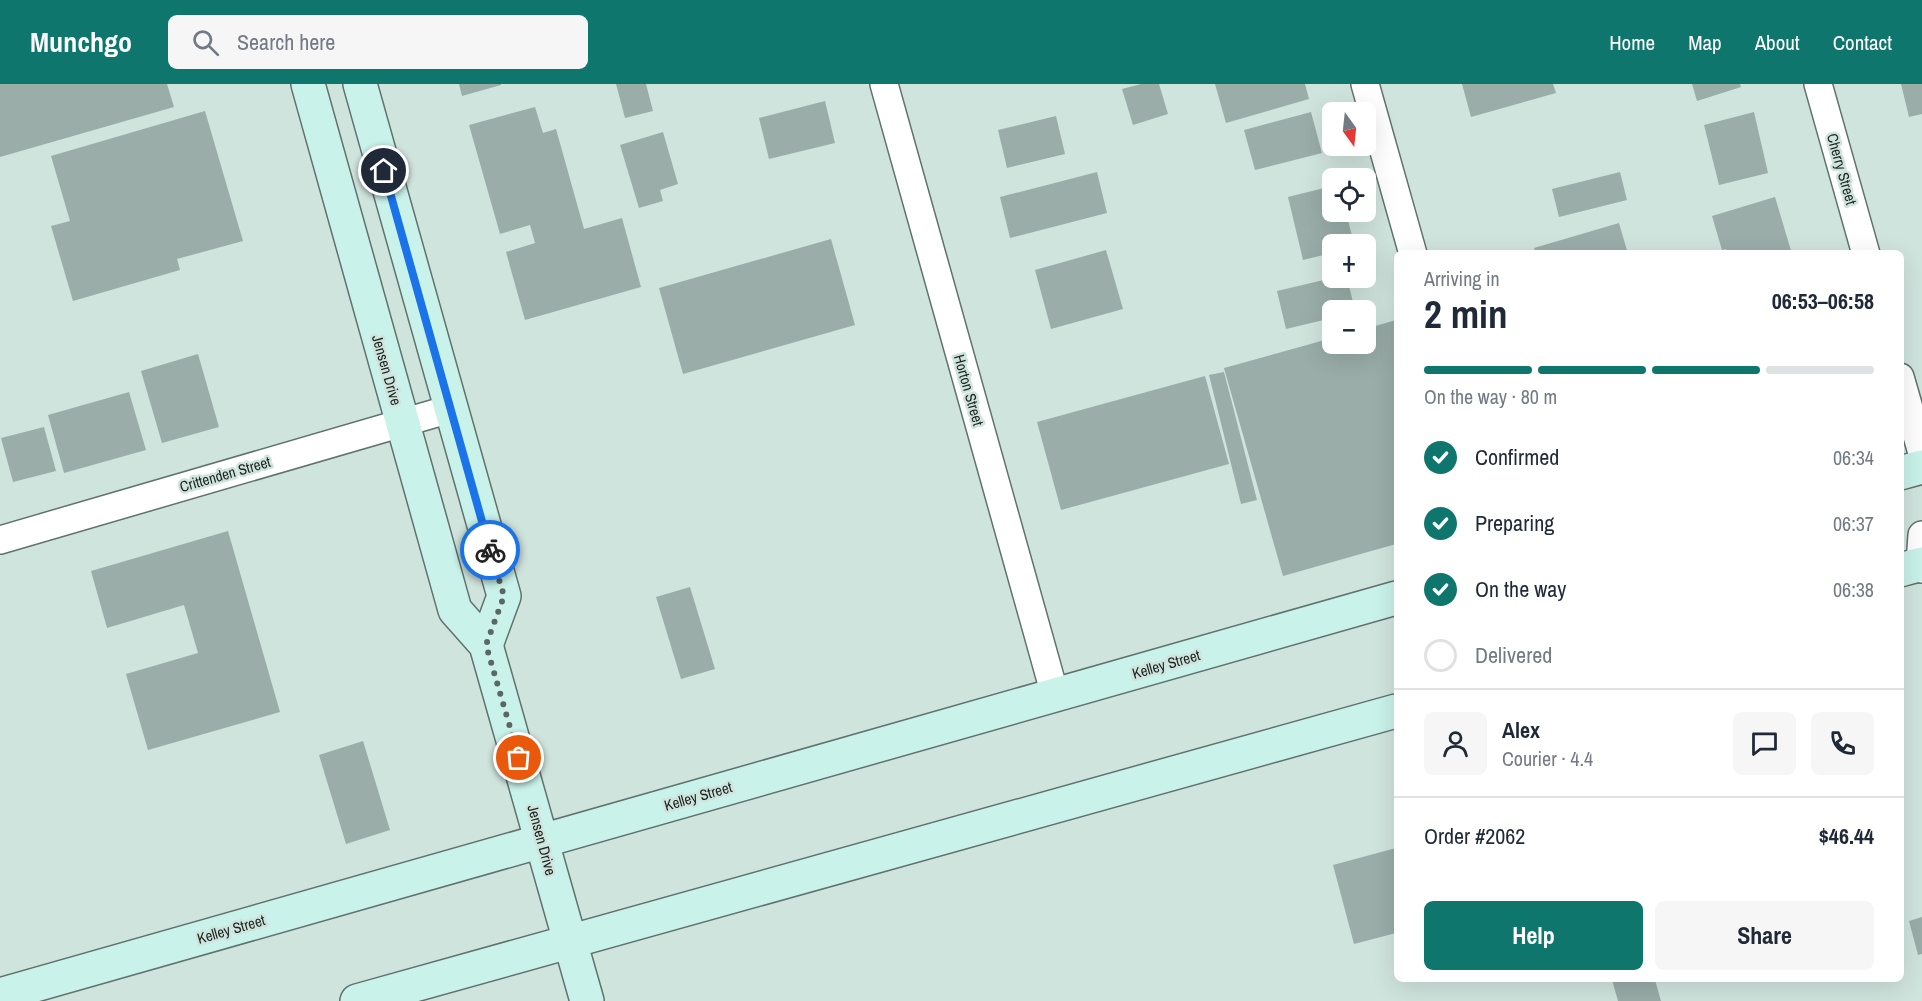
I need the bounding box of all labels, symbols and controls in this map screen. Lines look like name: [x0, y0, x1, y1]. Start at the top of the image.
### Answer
search box: [168, 15, 588, 69]
text: Munchgo: [30, 23, 132, 61]
icon: search: [189, 26, 222, 59]
text: Search here: [237, 27, 335, 57]
text: Home: [1609, 28, 1655, 57]
text: Map: [1688, 28, 1722, 57]
text: About: [1755, 28, 1800, 57]
text: Contact: [1833, 28, 1892, 57]
north arrow: [1322, 102, 1376, 156]
map controls: [1322, 102, 1376, 354]
street label: Cherry Street: [1822, 131, 1862, 208]
pin: [358, 145, 409, 196]
icon: home: [367, 154, 400, 187]
button: locate: [1322, 168, 1376, 222]
button: +: [1322, 234, 1376, 288]
text: Arriving in: [1424, 265, 1500, 292]
text: 06:53–06:58: [1772, 286, 1874, 316]
text: 2 min: [1424, 288, 1508, 340]
button: −: [1322, 300, 1376, 354]
street label: Jensen Drive: [367, 332, 407, 408]
street label: Horton Street: [949, 352, 989, 429]
text: On the way · 80 m: [1424, 383, 1557, 410]
icon: check: [1424, 441, 1457, 474]
text: Confirmed: [1475, 442, 1559, 472]
text: 06:34: [1833, 444, 1874, 471]
street label: Crittenden Street: [177, 451, 273, 497]
icon: check: [1424, 507, 1457, 540]
text: Preparing: [1475, 508, 1554, 538]
text: 06:37: [1833, 510, 1874, 537]
courier: [460, 520, 520, 580]
icon: bike: [474, 534, 507, 567]
icon: check: [1424, 573, 1457, 606]
text: On the way: [1475, 574, 1566, 604]
text: 06:38: [1833, 576, 1874, 603]
text: Delivered: [1475, 640, 1552, 670]
street label: Kelley Street: [1130, 644, 1203, 684]
button: person: [1424, 712, 1487, 775]
button: chat: [1733, 712, 1796, 775]
button: phone: [1811, 712, 1874, 775]
text: Alex: [1502, 715, 1540, 745]
pin: [493, 732, 544, 783]
icon: bag: [502, 741, 535, 774]
text: Courier · 4.4: [1502, 745, 1593, 772]
street label: Kelley Street: [662, 776, 735, 816]
street label: Jensen Drive: [522, 802, 562, 878]
text: Order #2062: [1424, 821, 1525, 851]
text: $46.44: [1819, 821, 1874, 851]
button: Help: [1424, 901, 1643, 970]
button: Share: [1655, 901, 1874, 970]
street label: Kelley Street: [195, 909, 268, 949]

